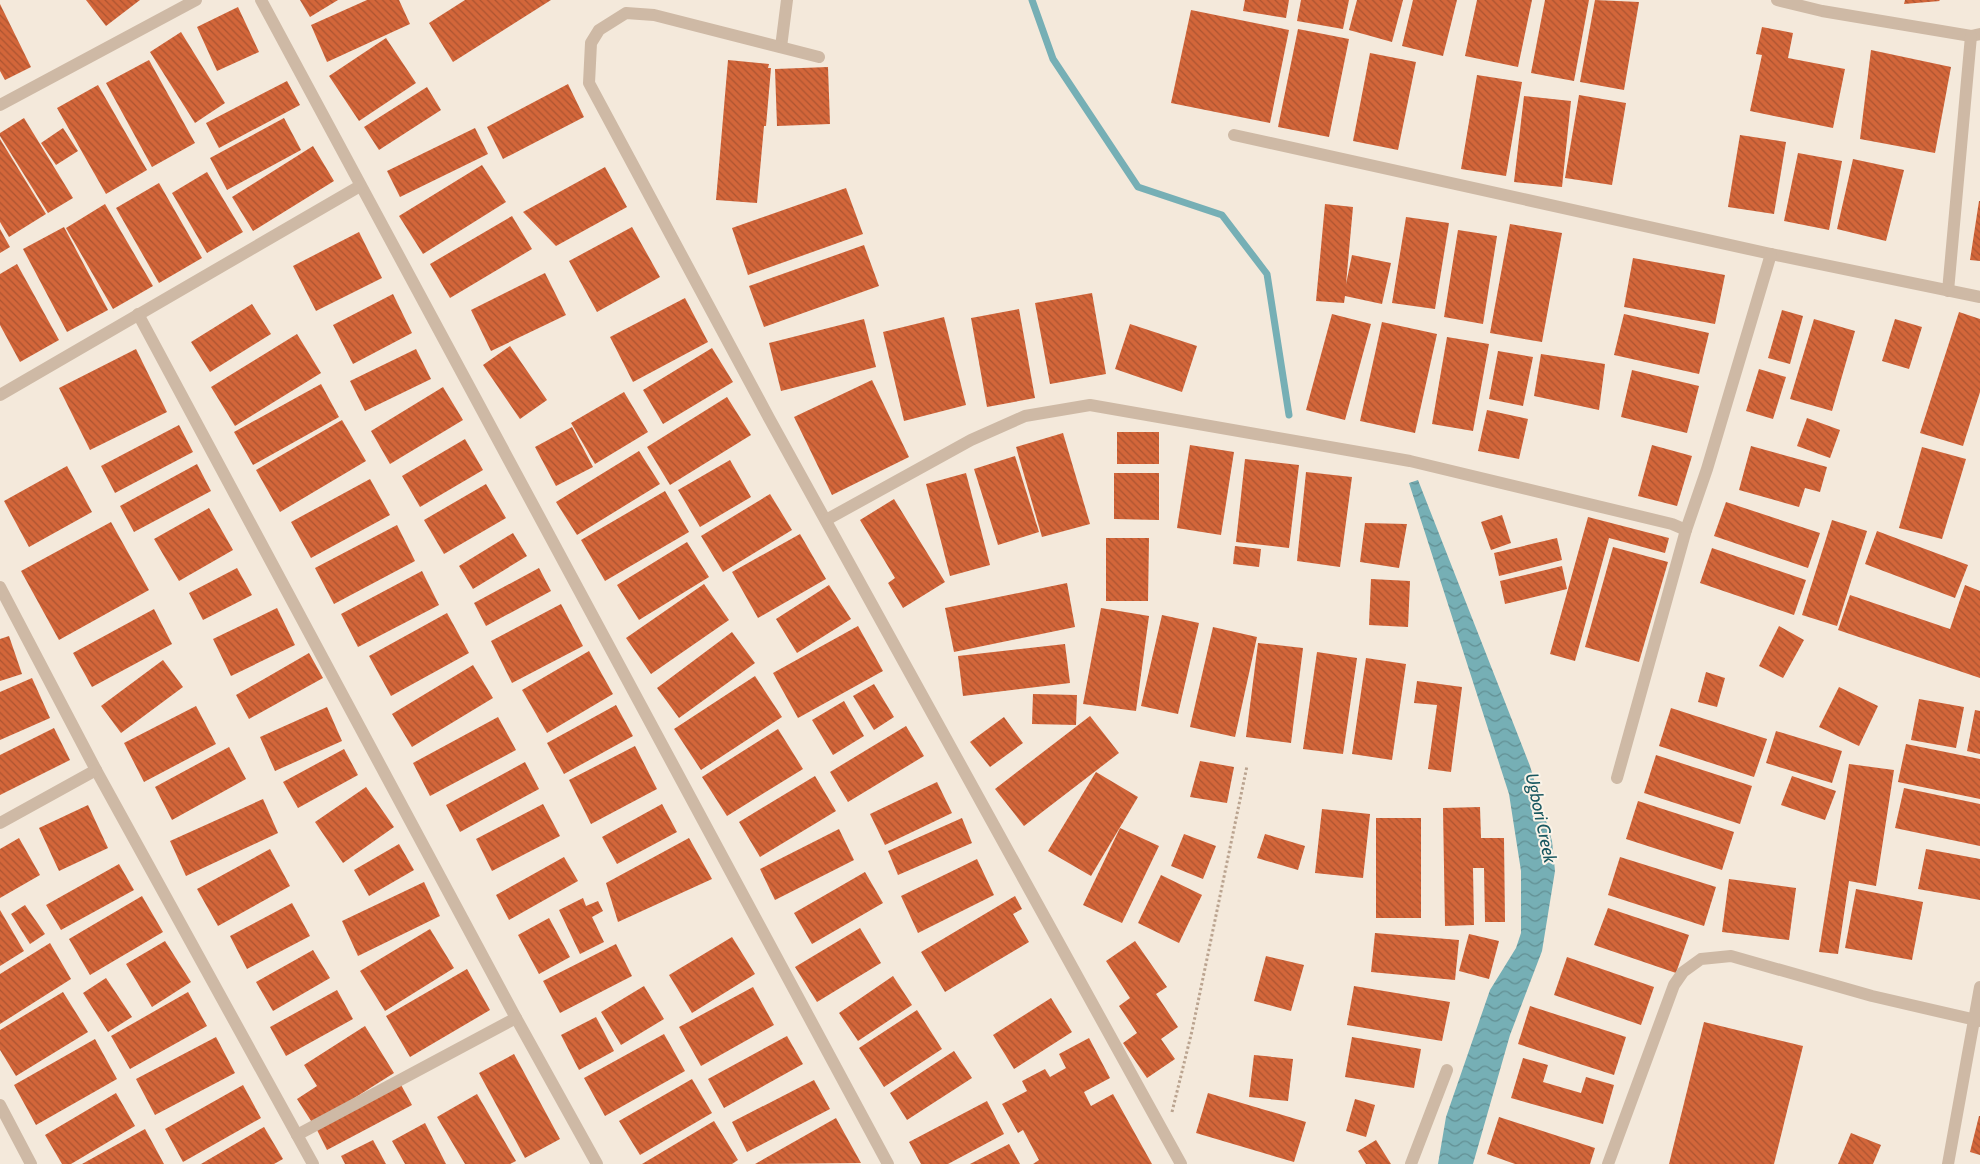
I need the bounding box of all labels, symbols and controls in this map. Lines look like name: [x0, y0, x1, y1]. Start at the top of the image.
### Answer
water label: Ugbori Creek: [1521, 771, 1562, 866]

